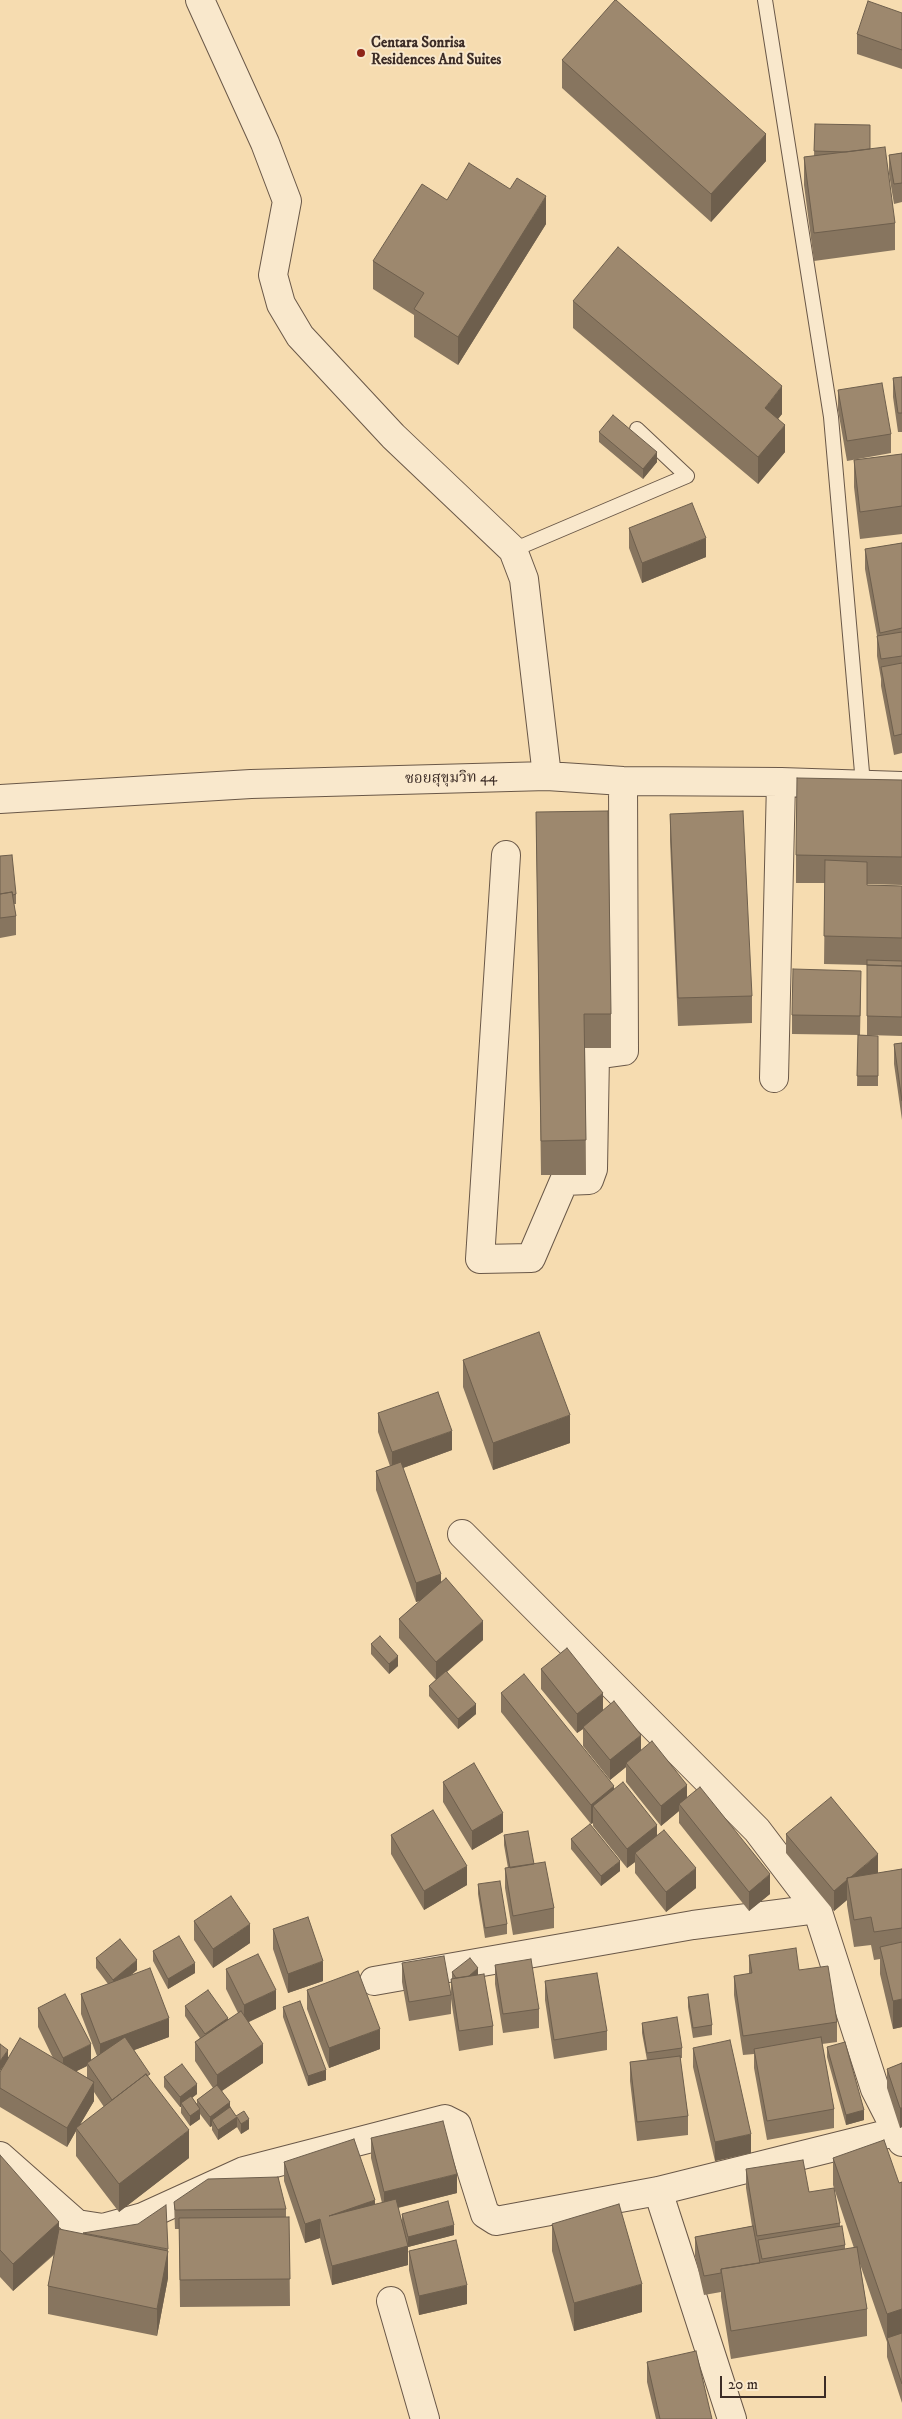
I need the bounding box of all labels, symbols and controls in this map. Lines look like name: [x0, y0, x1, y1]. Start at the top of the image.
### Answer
place label: Centara Sonrisa Residences And Suites: [371, 35, 501, 70]
marker: Centara Sonrisa Residences And Suites: [355, 47, 367, 59]
street label: ซอยสุขุมวิท 44: [405, 769, 497, 789]
scale bar: [722, 2366, 828, 2398]
text: 20 m: [728, 2375, 758, 2394]

